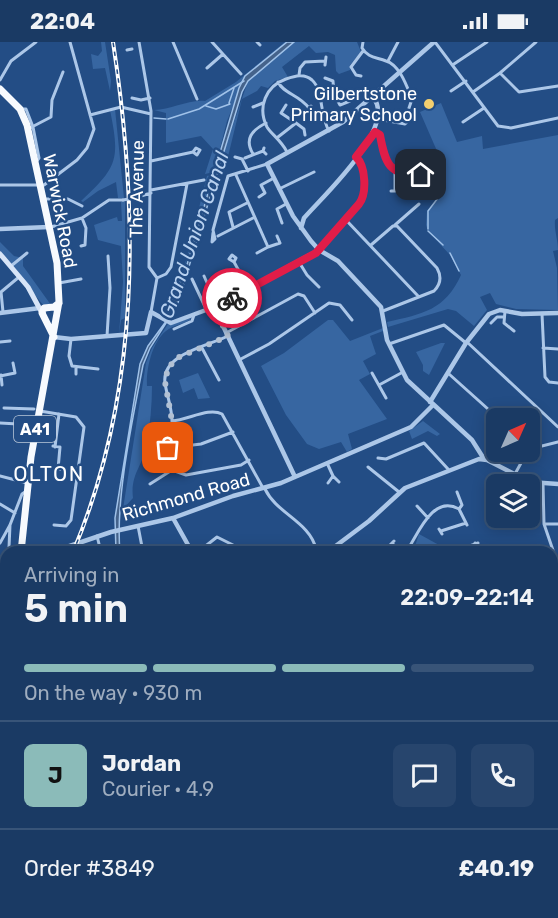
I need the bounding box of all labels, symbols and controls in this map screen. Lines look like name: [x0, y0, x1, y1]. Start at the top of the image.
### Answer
text: 22:04: [30, 8, 95, 35]
place label: Gilbertstone Primary School: [290, 83, 417, 126]
marker: Gilbertstone Primary School: [422, 97, 436, 111]
street label: The Avenue: [125, 140, 149, 238]
water label: Grand Union Canal: [154, 147, 234, 322]
pin: [395, 149, 446, 200]
street label: Warwick Road: [38, 152, 82, 270]
icon: home: [404, 158, 437, 191]
courier: [202, 268, 262, 328]
icon: bike: [216, 282, 249, 315]
north arrow: [486, 408, 540, 462]
map controls: [486, 408, 540, 528]
road number: A41: [14, 416, 56, 442]
pin: [142, 422, 193, 473]
icon: bag: [151, 431, 184, 464]
district label: OLTON: [13, 461, 85, 486]
street label: Richmond Road: [119, 468, 253, 526]
button: layers: [486, 474, 540, 528]
text: Arriving in: [24, 563, 119, 587]
text: 22:09–22:14: [400, 584, 534, 611]
text: 5 min: [24, 586, 128, 632]
text: On the way · 930 m: [24, 681, 202, 705]
button: chat: [393, 744, 456, 807]
button: phone: [471, 744, 534, 807]
text: Jordan: [102, 750, 181, 777]
text: J: [48, 762, 63, 789]
text: Courier · 4.9: [102, 777, 214, 801]
text: Order #3849: [24, 855, 155, 882]
text: £40.19: [458, 855, 534, 882]

